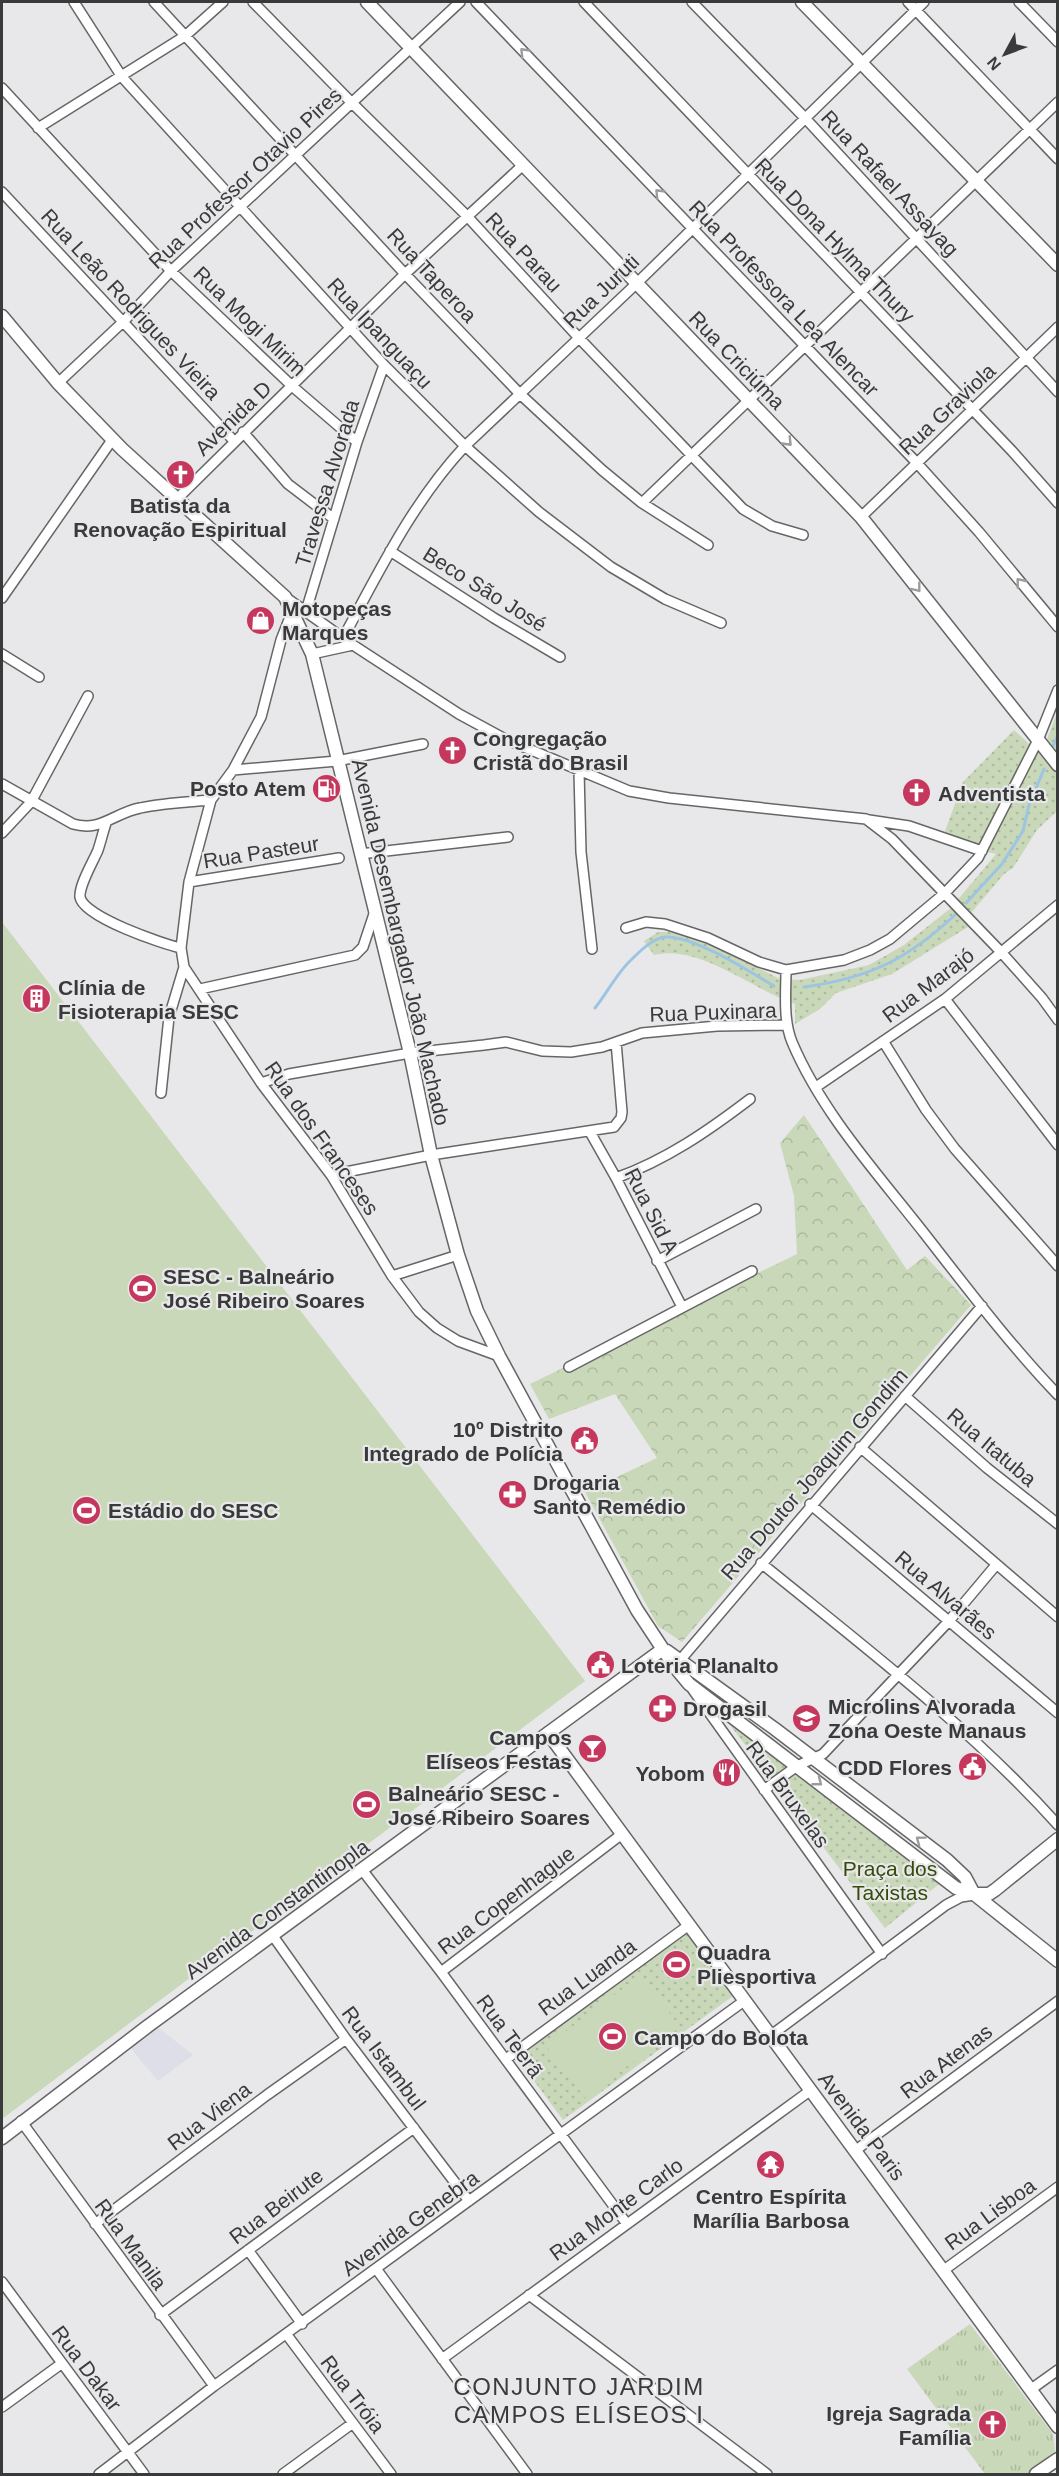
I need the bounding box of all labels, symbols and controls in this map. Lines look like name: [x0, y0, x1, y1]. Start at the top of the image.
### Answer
north arrow: [975, 24, 1035, 84]
one-way arrow: [521, 48, 532, 59]
text: N: [984, 54, 1004, 73]
street label: Rua Professor Otavio Pires: [144, 83, 346, 273]
street label: Rua Rafael Assayag: [817, 106, 963, 260]
street label: Rua Dona Hylma Thury: [751, 153, 920, 327]
one-way arrow: [655, 189, 666, 200]
street label: Rua Professora Lea Alencar: [684, 196, 884, 400]
street label: Rua Leão Rodrigues Vieira: [37, 204, 225, 404]
street label: Rua Parau: [481, 207, 567, 297]
street label: Rua Taperoa: [383, 223, 482, 327]
street label: Rua Juruti: [559, 249, 643, 333]
street label: Rua Mogi Mirim: [189, 262, 311, 380]
street label: Rua Ipanguaçu: [323, 273, 437, 393]
street label: Rua Criciúma: [685, 306, 790, 414]
street label: Rua Graviola: [894, 359, 1000, 459]
street label: Avenida D: [190, 376, 276, 460]
street label: Travessa Alvorada: [291, 397, 363, 569]
one-way arrow: [781, 434, 792, 445]
church icon: Batista da Renovação Espiritual: [164, 458, 196, 490]
place label: Batista da Renovação Espiritual: [73, 494, 287, 541]
street label: Beco São José: [419, 542, 551, 636]
one-way arrow: [1017, 578, 1028, 589]
one-way arrow: [909, 581, 920, 592]
place label: Motopeças Marques: [282, 597, 392, 644]
shop icon: Motopeças Marques: [245, 604, 277, 636]
place label: Congregação Cristã do Brasil: [473, 727, 628, 774]
church icon: Congregação Cristã do Brasil: [436, 734, 468, 766]
street label: Avenida Desembargador João Machado: [348, 756, 454, 1128]
fuel station icon: Posto Atem: [311, 772, 343, 804]
place label: Posto Atem: [190, 777, 306, 800]
church icon: Adventista: [901, 777, 933, 809]
place label: Adventista: [938, 782, 1046, 805]
street label: Rua Pasteur: [202, 832, 320, 872]
street label: Rua Marajó: [878, 943, 978, 1027]
place label: Clínia de Fisioterapia SESC: [58, 976, 239, 1023]
building icon: Clínia de Fisioterapia SESC: [21, 983, 53, 1015]
street label: Rua Puxinara: [649, 998, 777, 1026]
street label: Rua dos Franceses: [260, 1057, 384, 1219]
street label: Rua Sid A: [621, 1164, 683, 1258]
place label: SESC - Balneário José Ribeiro Soares: [163, 1265, 365, 1312]
sports icon: SESC - Balneário José Ribeiro Soares: [126, 1272, 158, 1304]
street label: Rua Doutor Joaquim Gondim: [716, 1364, 912, 1584]
street label: Rua Itatuba: [943, 1403, 1041, 1491]
place label: 10º Distrito Integrado de Polícia: [363, 1418, 563, 1465]
public building icon: 10º Distrito Integrado de Polícia: [568, 1425, 600, 1457]
place label: Drogaria Santo Remédio: [533, 1471, 686, 1518]
pharmacy icon: Drogaria Santo Remédio: [496, 1478, 528, 1510]
sports icon: Estádio do SESC: [71, 1494, 103, 1526]
place label: Estádio do SESC: [108, 1499, 278, 1522]
street label: Rua Alvarães: [891, 1546, 1001, 1644]
public building icon: Loteria Planalto: [584, 1649, 616, 1681]
place label: Loteria Planalto: [621, 1654, 779, 1677]
pharmacy icon: Drogasil: [646, 1692, 678, 1724]
place label: Microlins Alvorada Zona Oeste Manaus: [828, 1695, 1026, 1742]
place label: Drogasil: [683, 1697, 767, 1720]
school or university icon: Microlins Alvorada Zona Oeste Manaus: [791, 1702, 823, 1734]
place label: Campos Elíseos Festas: [426, 1726, 572, 1773]
bar icon: Campos Elíseos Festas: [577, 1733, 609, 1765]
street label: Rua Bruxelas: [742, 1736, 834, 1852]
public building icon: CDD Flores: [957, 1751, 989, 1783]
place label: CDD Flores: [838, 1756, 952, 1779]
restaurant icon: Yobom: [710, 1757, 742, 1789]
place label: Yobom: [635, 1762, 705, 1785]
one-way arrow: [811, 1775, 822, 1786]
place label: Balneário SESC - José Ribeiro Soares: [388, 1782, 590, 1829]
sports icon: Balneário SESC - José Ribeiro Soares: [351, 1789, 383, 1821]
street label: Avenida Constantinopla: [181, 1834, 374, 1983]
one-way arrow: [916, 1836, 927, 1847]
street label: Rua Copenhague: [433, 1841, 579, 1959]
park label: Praça dos Taxistas: [843, 1857, 937, 1904]
street label: Rua Luanda: [534, 1934, 640, 2020]
place label: Quadra Pliesportiva: [697, 1941, 816, 1988]
sports icon: Quadra Pliesportiva: [660, 1948, 692, 1980]
street label: Rua Teerã: [472, 1990, 548, 2082]
street label: Rua Istambul: [338, 2002, 430, 2114]
street label: Rua Atenas: [896, 2019, 996, 2103]
sports icon: Campo do Bolota: [597, 2021, 629, 2053]
place label: Campo do Bolota: [634, 2026, 808, 2049]
street label: Avenida Paris: [814, 2067, 910, 2185]
street label: Rua Viena: [163, 2077, 255, 2155]
temple icon: Centro Espírita Marília Barbosa: [755, 2149, 787, 2181]
street label: Rua Monte Carlo: [545, 2153, 687, 2265]
street label: Rua Beirute: [225, 2163, 327, 2249]
street label: Avenida Genebra: [337, 2166, 483, 2280]
street label: Rua Lisboa: [940, 2173, 1040, 2255]
place label: Centro Espírita Marília Barbosa: [693, 2185, 850, 2232]
street label: Rua Manila: [90, 2194, 172, 2294]
street label: Rua Dakar: [48, 2321, 126, 2415]
street label: Rua Tróia: [316, 2351, 390, 2438]
district label: CONJUNTO JARDIM CAMPOS ELÍSEOS I: [453, 2373, 705, 2428]
place label: Igreja Sagrada Família: [826, 2402, 971, 2449]
church icon: Igreja Sagrada Família: [976, 2409, 1008, 2441]

